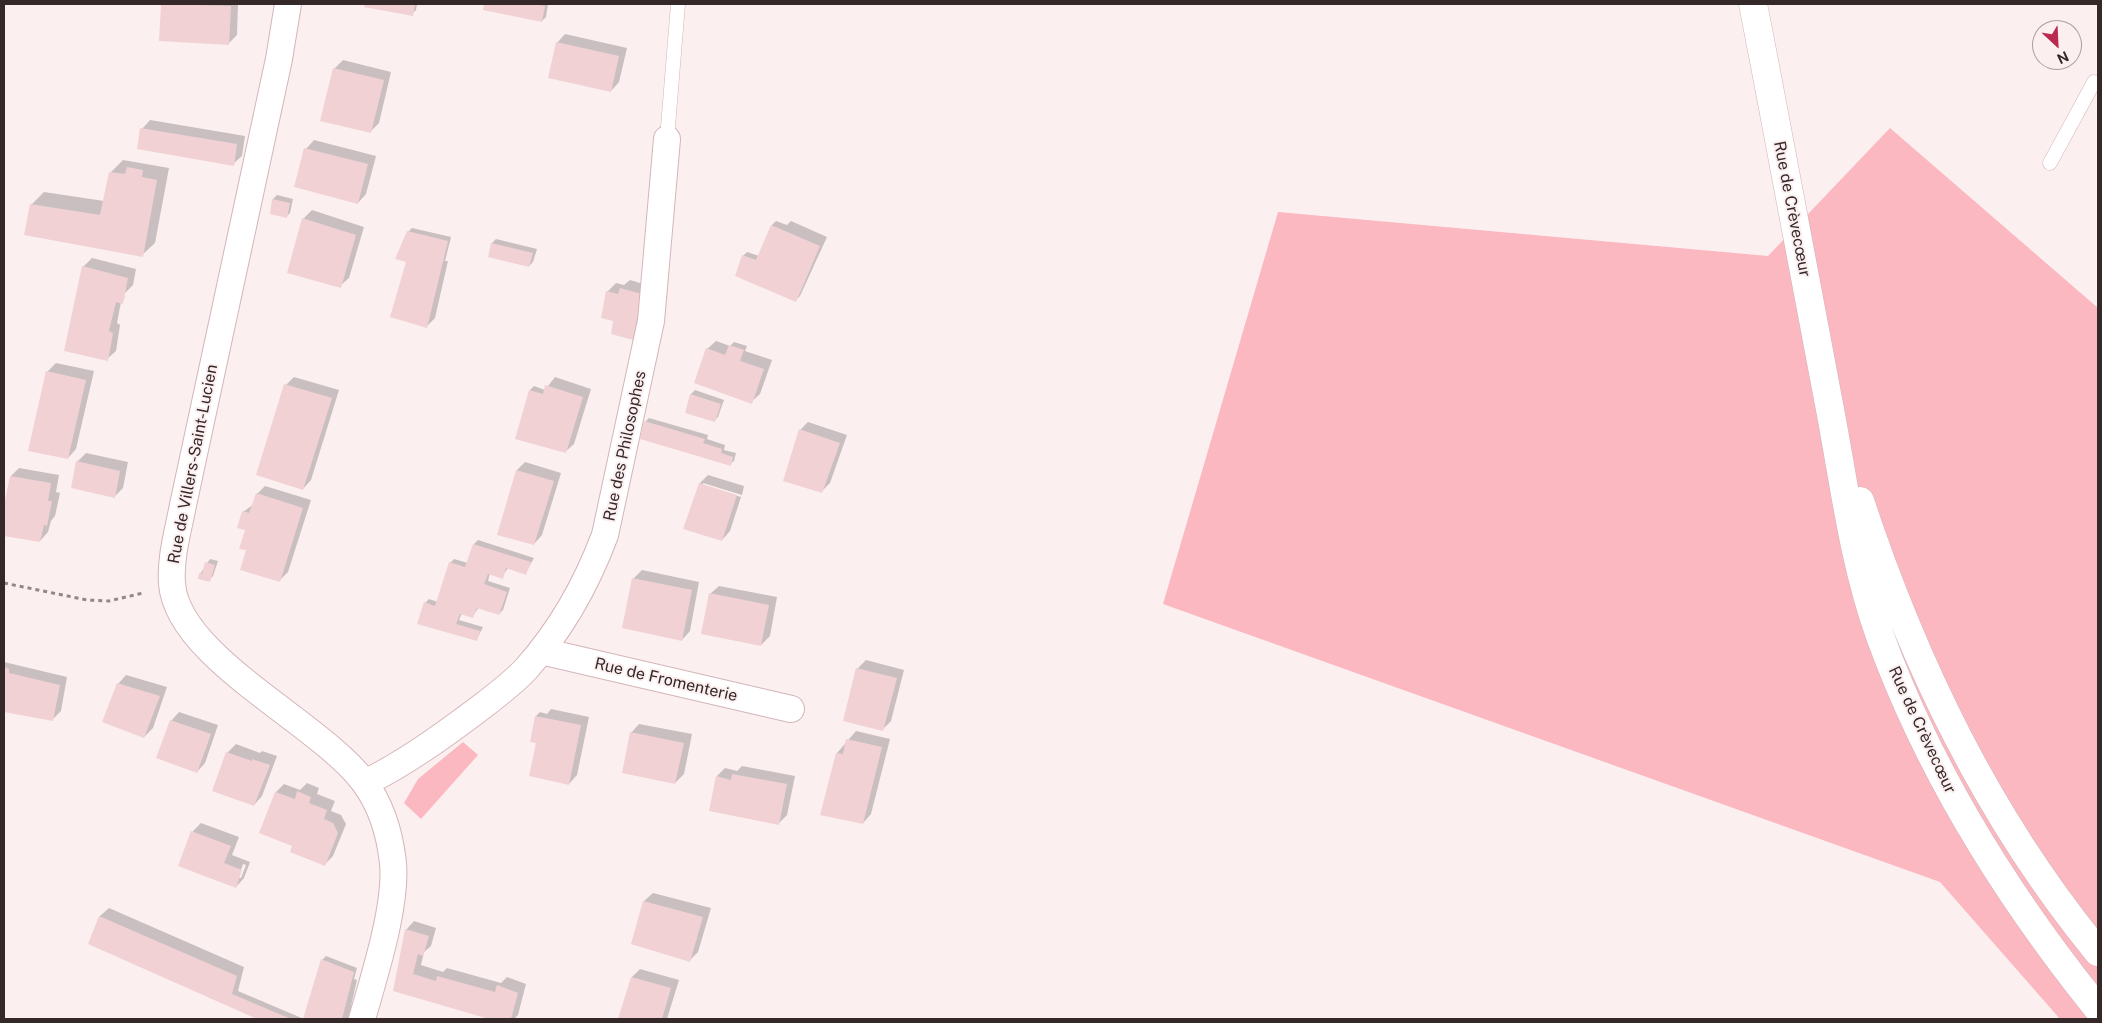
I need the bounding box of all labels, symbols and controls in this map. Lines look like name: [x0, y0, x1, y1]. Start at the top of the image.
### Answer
north arrow: [2032, 20, 2082, 70]
text: N: [2055, 48, 2071, 67]
street label: Rue de Crèvecœur: [1769, 139, 1815, 279]
street label: Rue de Villers-Saint-Lucien: [164, 363, 222, 565]
street label: Rue des Philosophes: [600, 369, 650, 523]
street label: Rue de Fromenterie: [593, 654, 739, 706]
street label: Rue de Crèvecœur: [1884, 663, 1960, 797]

